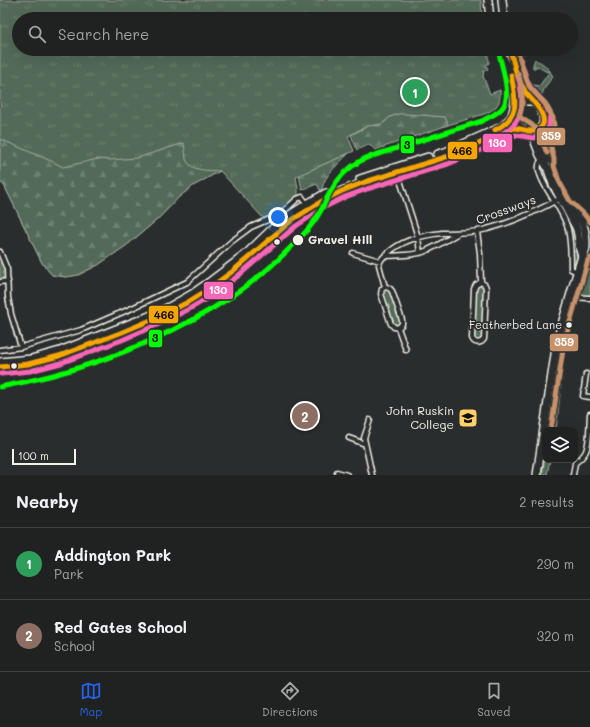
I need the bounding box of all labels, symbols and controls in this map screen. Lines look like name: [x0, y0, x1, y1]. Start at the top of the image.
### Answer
search box: [12, 12, 578, 56]
icon: search: [26, 23, 48, 45]
text: Search here: [58, 24, 149, 44]
pin: 1: [402, 77, 428, 107]
line badge: 359: [536, 127, 566, 146]
text: 359: [541, 128, 561, 143]
line badge: 130: [482, 133, 513, 153]
line badge: 3: [400, 135, 415, 154]
text: 130: [488, 135, 506, 150]
text: 3: [404, 137, 411, 152]
line badge: 466: [447, 141, 478, 160]
text: 466: [452, 143, 472, 158]
street label: Crossways: [474, 191, 538, 227]
your location: [268, 207, 288, 227]
place label: Gravel Hill: [308, 231, 372, 247]
marker: Gravel Hill: [291, 233, 305, 247]
unlabelled marker: [272, 237, 282, 247]
line badge: 130: [203, 281, 234, 300]
text: 130: [209, 282, 227, 297]
line badge: 466: [148, 305, 179, 324]
text: 466: [154, 307, 174, 322]
place label: Featherbed Lane: [469, 317, 562, 332]
marker: Featherbed Lane: [564, 320, 574, 330]
line badge: 3: [148, 329, 163, 348]
text: 3: [152, 330, 159, 345]
line badge: 359: [549, 333, 579, 352]
text: 359: [554, 334, 574, 349]
unlabelled marker: [9, 361, 19, 371]
pin: 2: [292, 401, 318, 431]
place label: John Ruskin College: [386, 402, 454, 432]
school or university icon: John Ruskin College: [457, 407, 479, 429]
map controls: [542, 427, 578, 463]
button: layers: [542, 427, 578, 463]
scale bar: [12, 447, 76, 466]
text: 100 m: [18, 448, 49, 463]
text: Nearby: [16, 490, 78, 512]
text: 2 results: [519, 493, 574, 510]
text: Addington Park: [54, 545, 171, 565]
text: 1: [26, 555, 32, 572]
text: 290 m: [537, 555, 574, 572]
text: Park: [54, 565, 83, 582]
text: Red Gates School: [54, 617, 187, 637]
text: 2: [25, 627, 33, 644]
text: 320 m: [537, 627, 574, 644]
text: School: [54, 637, 95, 654]
tab: Map: [80, 680, 102, 719]
tab: Directions: [262, 680, 318, 719]
tab: Saved: [477, 680, 510, 719]

